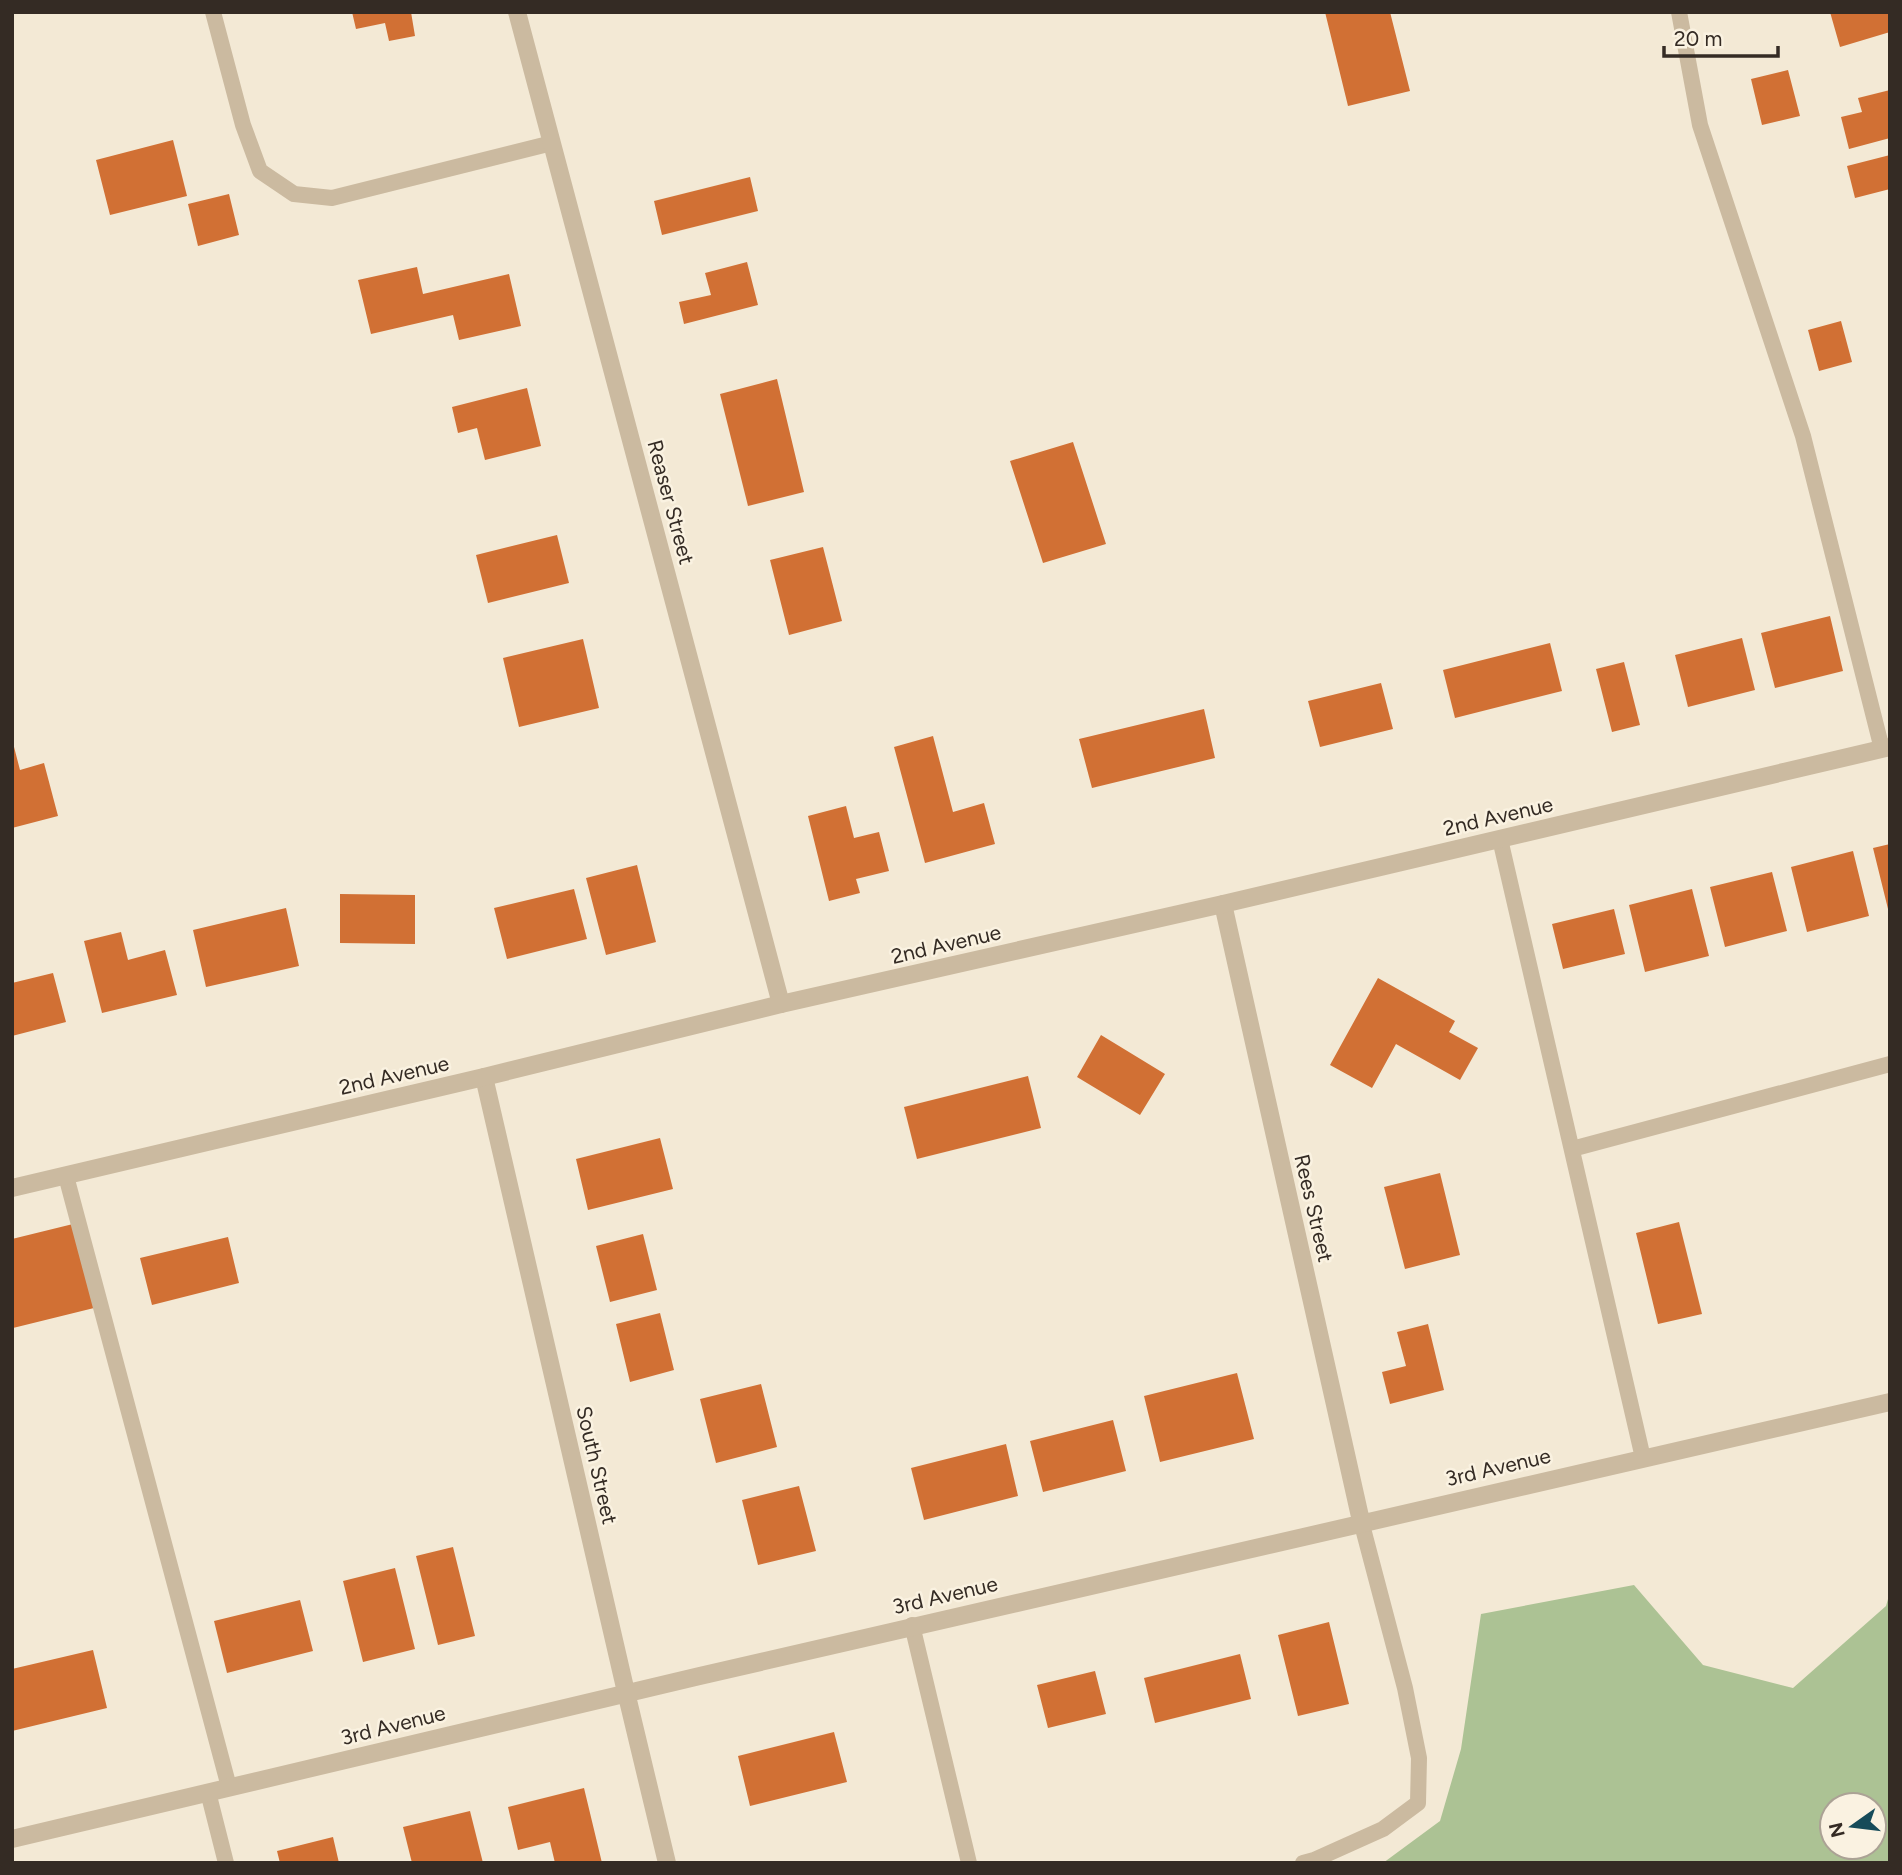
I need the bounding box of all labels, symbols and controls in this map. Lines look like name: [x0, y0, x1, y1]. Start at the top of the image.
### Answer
scale bar: [1664, 14, 1778, 58]
text: 20 m: [1674, 26, 1722, 51]
street label: Reaser Street: [642, 437, 700, 567]
street label: 2nd Avenue: [1441, 791, 1555, 841]
street label: 2nd Avenue: [889, 919, 1003, 969]
street label: 2nd Avenue: [337, 1050, 451, 1100]
street label: Rees Street: [1289, 1152, 1339, 1264]
street label: South Street: [571, 1404, 623, 1527]
street label: 3rd Avenue: [1443, 1443, 1553, 1491]
street label: 3rd Avenue: [890, 1571, 1000, 1619]
street label: 3rd Avenue: [338, 1700, 448, 1750]
north arrow: [1818, 1791, 1888, 1861]
text: N: [1824, 1820, 1850, 1840]

